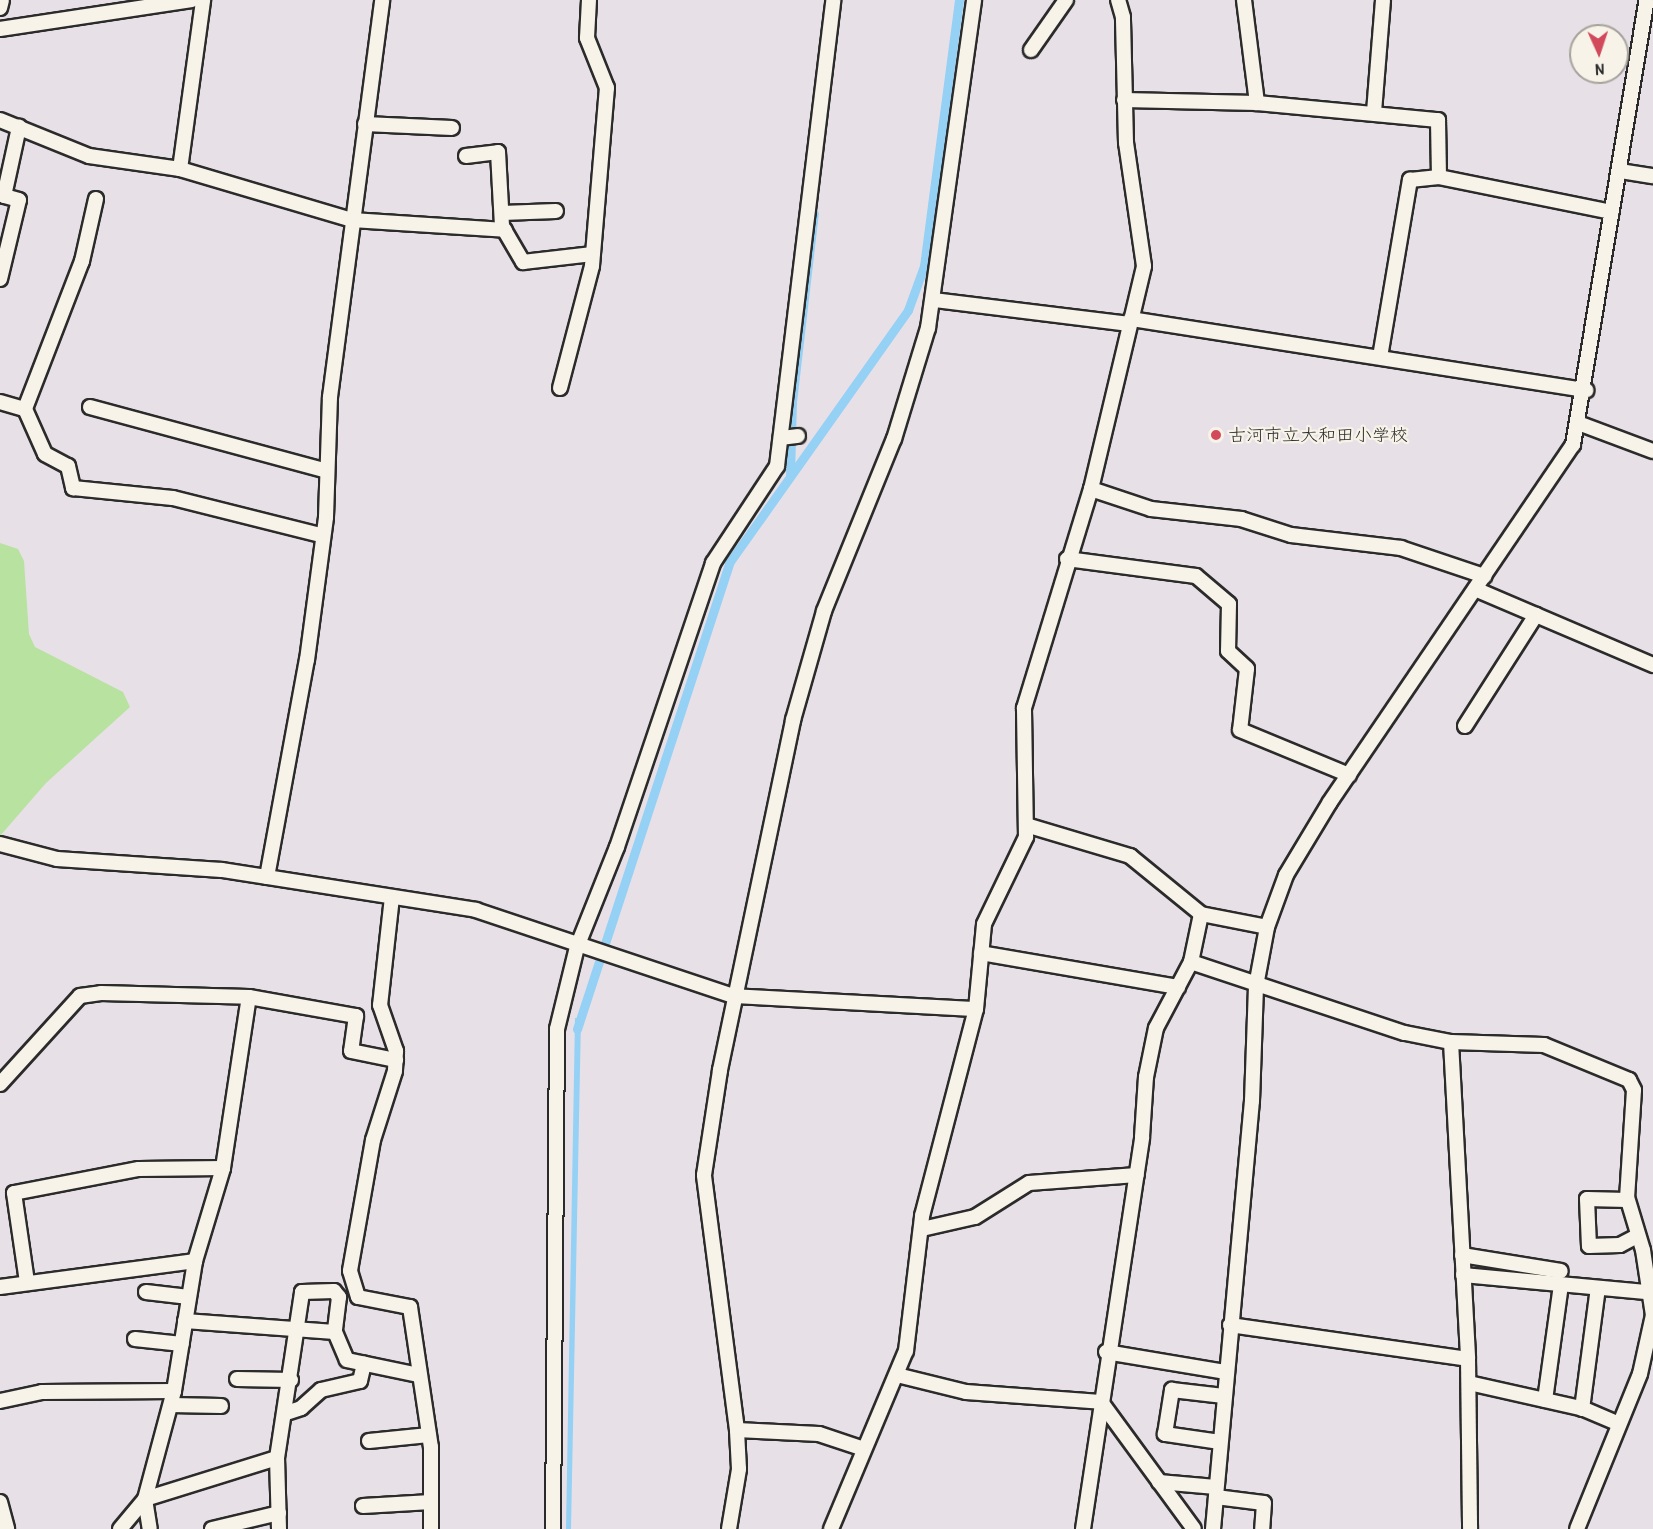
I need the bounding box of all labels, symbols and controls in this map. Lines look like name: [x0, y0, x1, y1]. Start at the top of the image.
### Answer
north arrow: [1569, 24, 1629, 84]
text: N: [1595, 59, 1605, 81]
place label: 古河市立大和田小学校: [1228, 424, 1408, 446]
marker: 古河市立大和田小学校: [1209, 428, 1223, 442]

